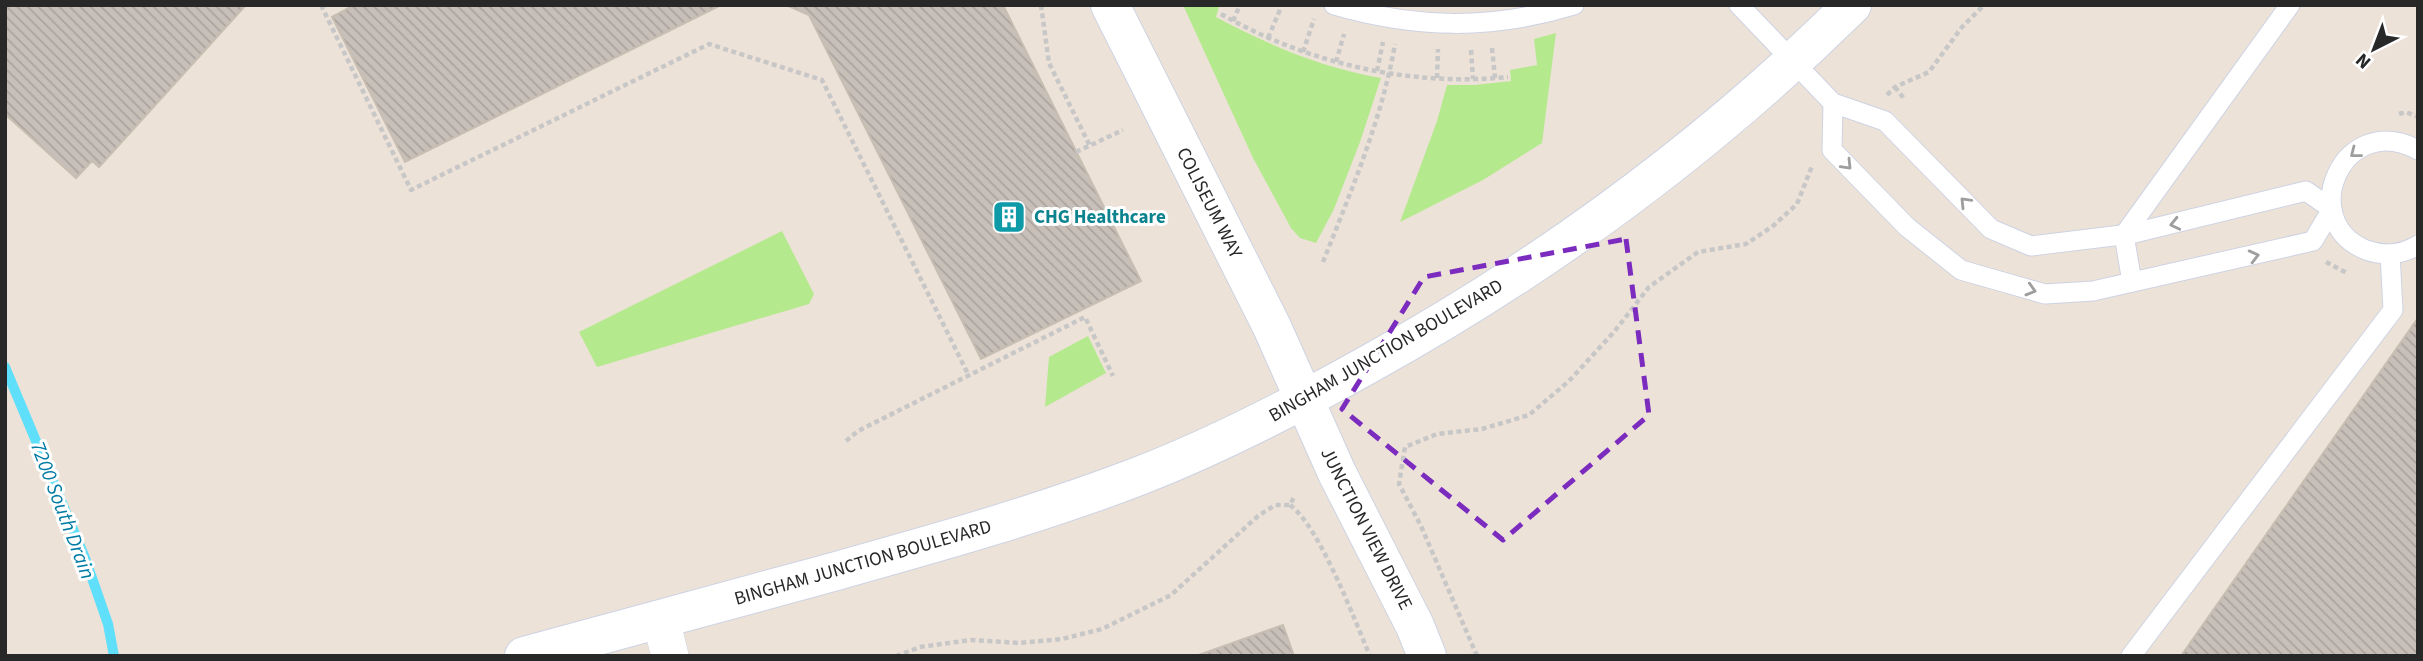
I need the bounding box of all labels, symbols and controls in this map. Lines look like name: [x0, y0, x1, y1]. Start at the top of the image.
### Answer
north arrow: [2339, 14, 2409, 84]
text: N: [2350, 46, 2377, 75]
street label: COLISEUM WAY: [1169, 143, 1249, 264]
one-way arrow: [2350, 144, 2362, 157]
one-way arrow: [1839, 157, 1852, 170]
building icon: CHG Healthcare: [990, 198, 1028, 236]
one-way arrow: [1960, 198, 1973, 211]
place label: CHG Healthcare: [1034, 204, 1166, 231]
one-way arrow: [2169, 216, 2181, 230]
one-way arrow: [2248, 249, 2260, 264]
street label: BINGHAM JUNCTION BOULEVARD: [1264, 273, 1508, 429]
one-way arrow: [2025, 282, 2037, 296]
water label: 7200 South Drain: [23, 437, 103, 583]
street label: JUNCTION VIEW DRIVE: [1313, 443, 1419, 615]
street label: BINGHAM JUNCTION BOULEVARD: [731, 513, 995, 613]

